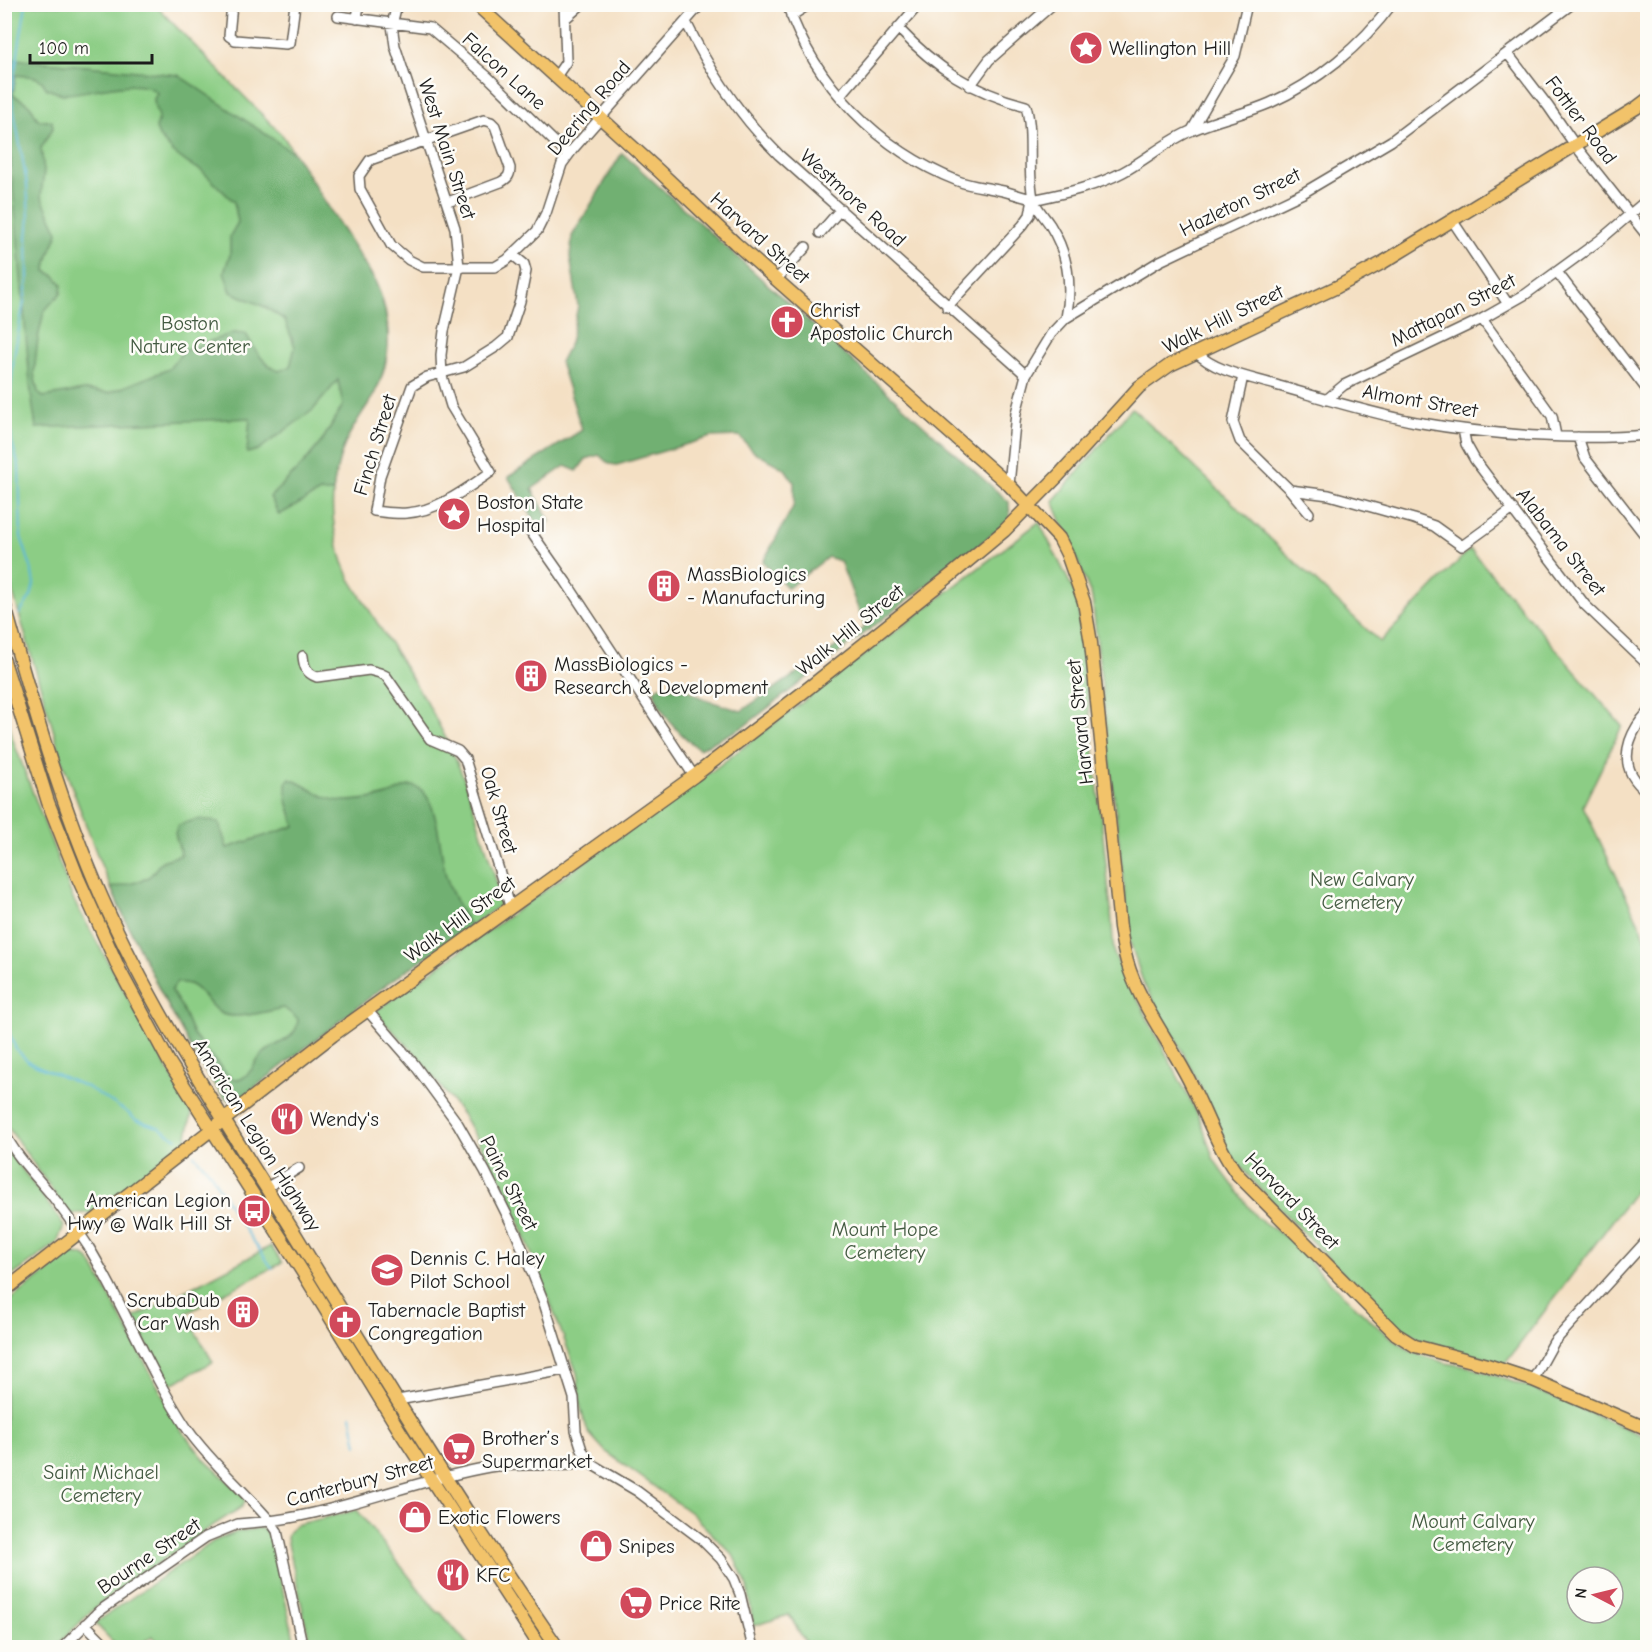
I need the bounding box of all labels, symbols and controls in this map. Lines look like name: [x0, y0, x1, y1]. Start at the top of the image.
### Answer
scale bar: [30, 27, 152, 65]
street label: Falcon Lane: [458, 28, 550, 114]
place icon: Wellington Hill: [1068, 30, 1104, 66]
place label: Wellington Hill: [1109, 37, 1231, 60]
text: 100 m: [39, 38, 89, 59]
street label: Deering Road: [543, 56, 635, 160]
street label: Fottler Road: [1540, 71, 1622, 169]
street label: West Main Street: [413, 76, 481, 223]
street label: Westmore Road: [795, 144, 911, 252]
street label: Hazleton Street: [1176, 162, 1305, 241]
street label: Harvard Street: [706, 187, 815, 289]
street label: Mattapan Street: [1387, 268, 1520, 351]
street label: Walk Hill Street: [1159, 279, 1288, 358]
place label: Christ Apostolic Church: [810, 299, 953, 345]
church icon: Christ Apostolic Church: [769, 304, 805, 340]
park label: Boston Nature Center: [130, 312, 250, 358]
street label: Almont Street: [1361, 380, 1481, 423]
street label: Finch Street: [349, 391, 402, 498]
street label: Alabama Street: [1512, 483, 1611, 602]
place label: Boston State Hospital: [477, 491, 583, 537]
place icon: Boston State Hospital: [436, 496, 472, 532]
place label: MassBiologics - Manufacturing: [687, 563, 825, 609]
building icon: MassBiologics - Manufacturing: [646, 568, 682, 604]
street label: Walk Hill Street: [792, 579, 909, 680]
place label: MassBiologics - Research & Development: [554, 653, 769, 699]
street label: Harvard Street: [1062, 657, 1098, 786]
building icon: MassBiologics - Research & Development: [513, 658, 549, 694]
street label: Oak Street: [476, 764, 523, 857]
park label: New Calvary Cemetery: [1310, 868, 1414, 914]
street label: Walk Hill Street: [400, 870, 521, 967]
street label: American Legion Highway: [188, 1034, 326, 1236]
restaurant icon: Wendy's: [269, 1101, 305, 1137]
place label: Wendy's: [310, 1108, 379, 1131]
street label: Paine Street: [475, 1132, 543, 1235]
street label: Harvard Street: [1240, 1148, 1345, 1255]
place label: American Legion Hwy @ Walk Hill St: [67, 1189, 232, 1235]
bus stop icon: American Legion Hwy @ Walk Hill St: [236, 1193, 272, 1229]
park label: Mount Hope Cemetery: [832, 1218, 938, 1264]
place label: Dennis C. Haley Pilot School: [410, 1247, 544, 1293]
school or university icon: Dennis C. Haley Pilot School: [369, 1252, 405, 1288]
place label: ScrubaDub Car Wash: [127, 1289, 220, 1335]
building icon: ScrubaDub Car Wash: [225, 1294, 261, 1330]
place label: Tabernacle Baptist Congregation: [368, 1299, 526, 1345]
church icon: Tabernacle Baptist Congregation: [327, 1304, 363, 1340]
place label: Brother’s Supermarket: [482, 1427, 593, 1473]
supermarket icon: Brother’s Supermarket: [441, 1431, 477, 1467]
street label: Canterbury Street: [284, 1450, 437, 1512]
park label: Saint Michael Cemetery: [43, 1461, 159, 1507]
shop icon: Exotic Flowers: [397, 1499, 433, 1535]
place label: Exotic Flowers: [438, 1506, 560, 1529]
park label: Mount Calvary Cemetery: [1411, 1510, 1535, 1556]
street label: Bourne Street: [93, 1512, 206, 1599]
shop icon: Snipes: [578, 1528, 614, 1564]
place label: Snipes: [619, 1535, 675, 1558]
restaurant icon: KFC: [435, 1557, 471, 1593]
place label: KFC: [476, 1564, 511, 1587]
north arrow: [1565, 1565, 1625, 1625]
supermarket icon: Price Rite: [618, 1585, 654, 1621]
text: N: [1572, 1587, 1591, 1600]
place label: Price Rite: [659, 1592, 741, 1615]

